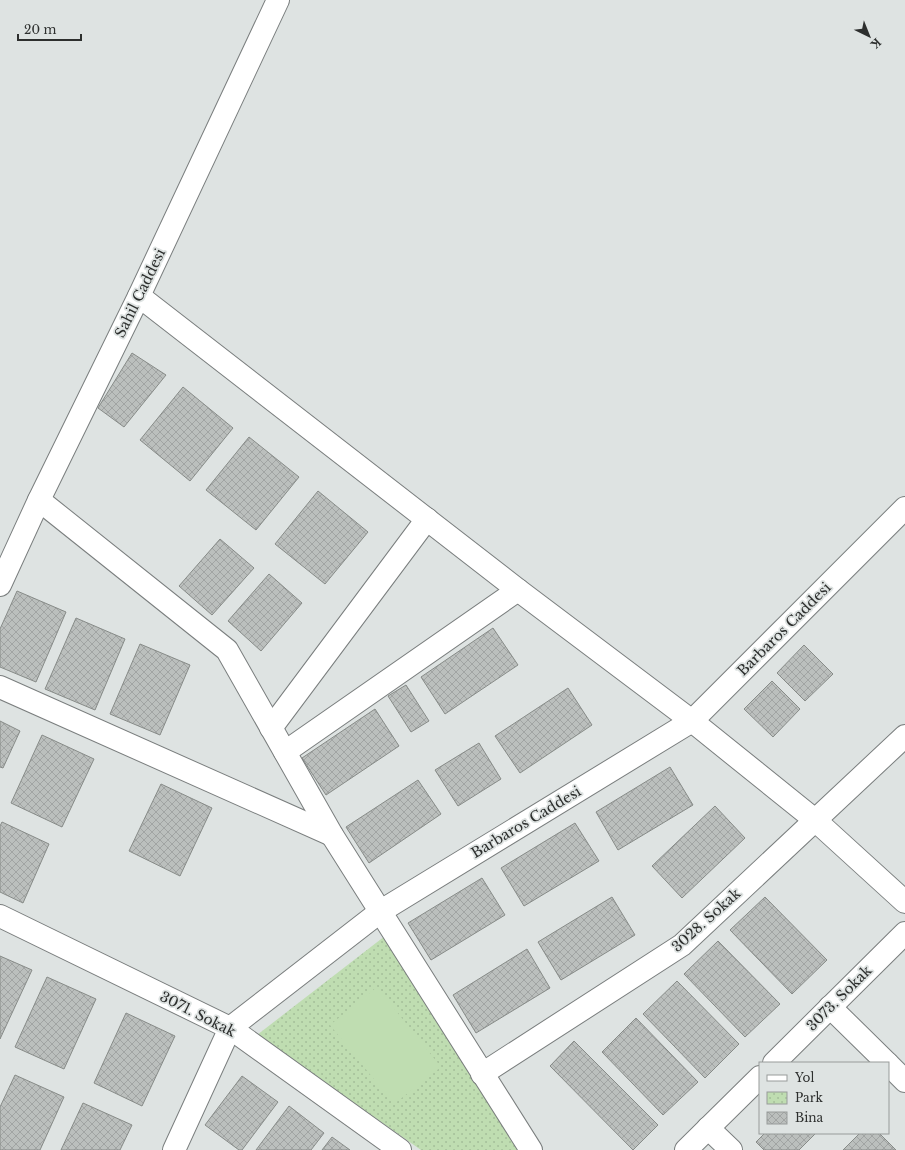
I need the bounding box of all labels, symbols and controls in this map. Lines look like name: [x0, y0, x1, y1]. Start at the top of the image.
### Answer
scale bar: [18, 16, 81, 42]
north arrow: [849, 16, 889, 56]
text: 20 m: [24, 22, 56, 37]
text: K: [867, 35, 884, 52]
street label: Sahil Caddesi: [111, 245, 169, 340]
street label: Barbaros Caddesi: [733, 578, 835, 680]
street label: Barbaros Caddesi: [468, 782, 584, 862]
street label: 3028. Sokak: [668, 884, 744, 956]
street label: 3073. Sokak: [803, 961, 876, 1034]
street label: 3071. Sokak: [157, 987, 239, 1041]
legend: [759, 1062, 889, 1134]
text: Yol: [794, 1070, 814, 1085]
text: Park: [795, 1090, 823, 1105]
text: Bina: [795, 1110, 824, 1125]

